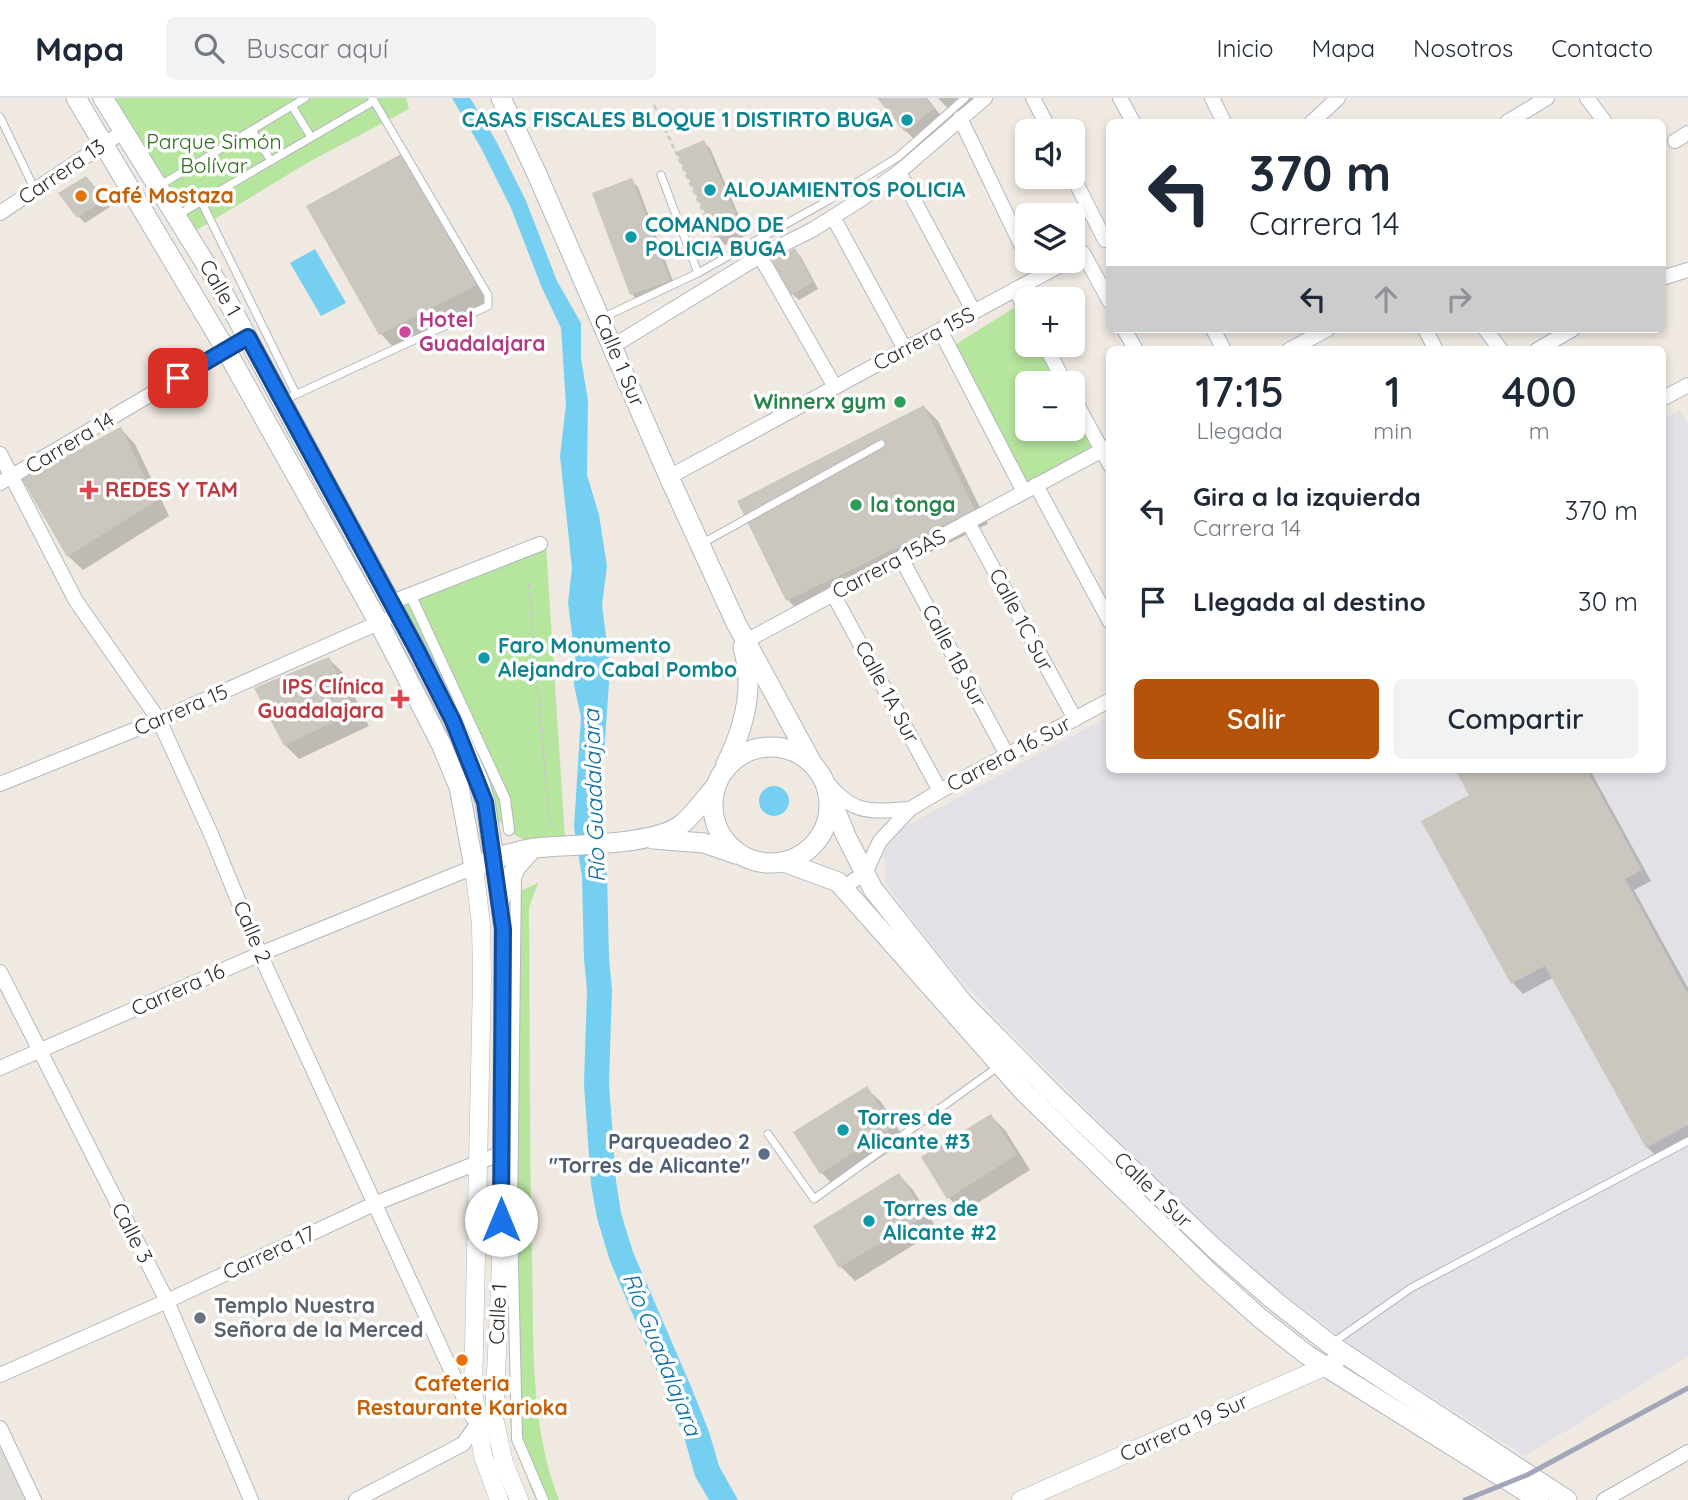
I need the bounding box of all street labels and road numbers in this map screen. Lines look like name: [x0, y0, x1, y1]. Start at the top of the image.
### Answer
street label: Carrera 13: [13, 133, 110, 210]
street label: Calle 1: [194, 254, 247, 321]
street label: Carrera 15S: [868, 301, 979, 376]
street label: Calle 1 Sur: [589, 309, 651, 410]
street label: Carrera 14: [20, 406, 119, 479]
street label: Carrera 15AS: [827, 522, 950, 604]
street label: Calle 1C Sur: [984, 564, 1060, 675]
street label: Calle 1B Sur: [917, 600, 993, 711]
street label: Calle 1A Sur: [850, 636, 926, 747]
street label: Carrera 15: [130, 678, 231, 740]
street label: Carrera 16 Sur: [942, 709, 1075, 797]
street label: Calle 2: [228, 897, 278, 967]
street label: Carrera 16: [127, 957, 228, 1021]
street label: Calle 1 Sur: [1109, 1146, 1198, 1233]
street label: Calle 3: [107, 1198, 159, 1267]
street label: Carrera 17: [218, 1219, 319, 1285]
street label: Calle 1: [482, 1283, 512, 1345]
street label: Carrera 19 Sur: [1116, 1387, 1252, 1467]

